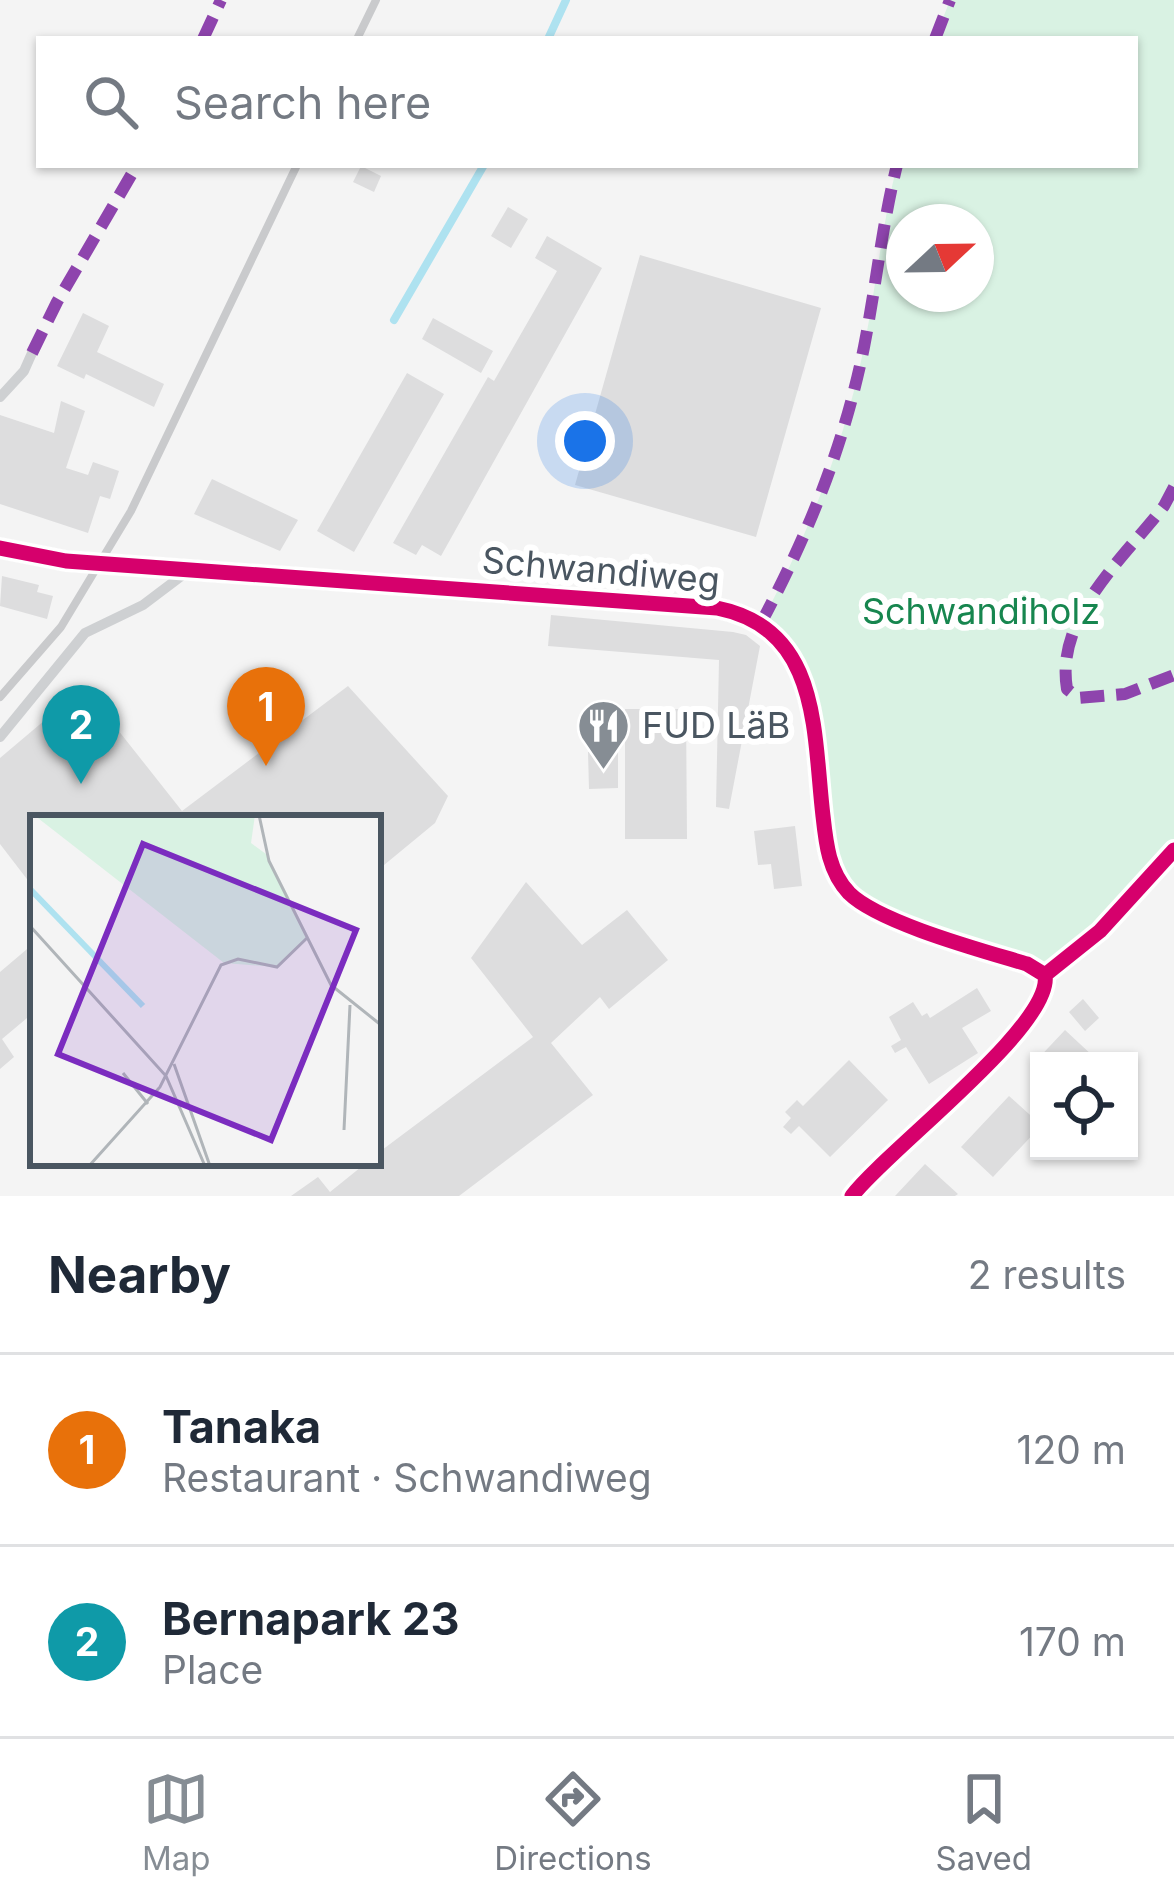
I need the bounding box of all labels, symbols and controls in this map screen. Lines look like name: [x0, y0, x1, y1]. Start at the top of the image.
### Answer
search box: [36, 36, 1138, 168]
icon: search: [78, 69, 144, 135]
text: Search here: [174, 75, 431, 130]
north arrow: [886, 204, 994, 312]
your location: [555, 411, 615, 471]
street label: Schwandiweg: [480, 538, 722, 602]
park label: Schwandiholz: [862, 589, 1100, 633]
pin: 1: [227, 667, 305, 766]
pin: 2: [42, 685, 120, 784]
restaurant icon: FUD LäB: [575, 697, 631, 771]
place label: FUD LäB: [642, 703, 790, 747]
inset map: [30, 815, 381, 1166]
map controls: [1030, 1052, 1138, 1160]
button: locate: [1030, 1052, 1138, 1160]
text: Nearby: [48, 1244, 231, 1305]
text: 2 results: [968, 1251, 1126, 1298]
text: Tanaka: [162, 1399, 321, 1454]
text: 1: [79, 1426, 95, 1473]
text: 120 m: [1017, 1426, 1126, 1473]
text: Restaurant · Schwandiweg: [162, 1454, 652, 1501]
text: Bernapark 23: [162, 1591, 460, 1646]
text: 2: [75, 1618, 99, 1665]
text: 170 m: [1019, 1618, 1126, 1665]
text: Place: [162, 1646, 263, 1693]
tab: Map: [142, 1766, 210, 1878]
tab: Directions: [494, 1766, 652, 1878]
tab: Saved: [935, 1766, 1032, 1878]

